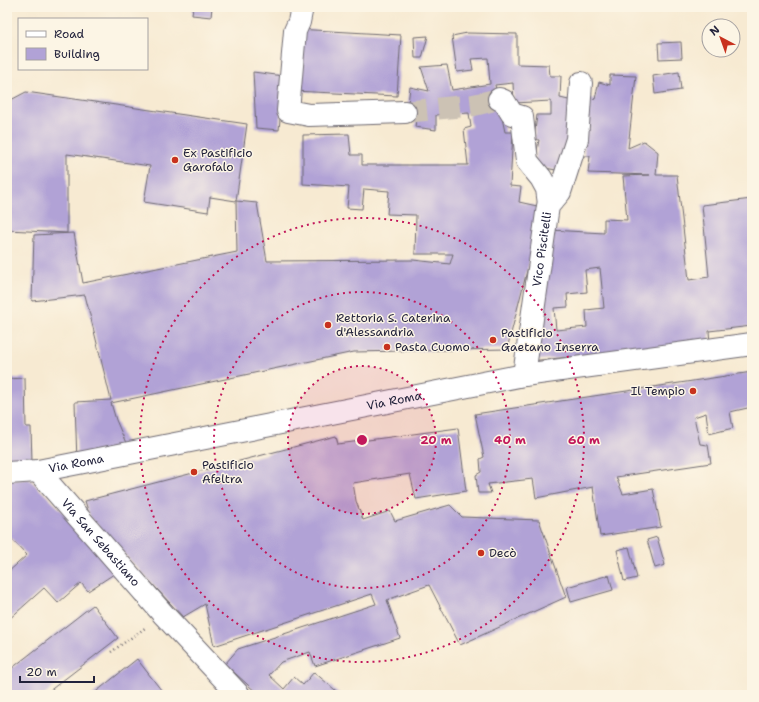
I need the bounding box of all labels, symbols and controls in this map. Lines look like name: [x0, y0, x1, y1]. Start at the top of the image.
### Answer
legend: [18, 18, 148, 70]
north arrow: [701, 18, 741, 58]
text: N: [707, 22, 723, 39]
text: Road: [54, 26, 85, 42]
text: Building: [54, 46, 100, 62]
place label: Ex Pastificio Garofalo: [183, 145, 253, 175]
marker: Ex Pastificio Garofalo: [170, 155, 180, 165]
street label: Vico Piscitelli: [529, 211, 555, 288]
place label: Rettoria S. Caterina d'Alessandria: [336, 310, 451, 340]
marker: Rettoria S. Caterina d'Alessandria: [323, 320, 333, 330]
place label: Pastificio Gaetano Inserra: [501, 325, 599, 355]
marker: Pastificio Gaetano Inserra: [488, 335, 498, 345]
place label: Pasta Cuomo: [395, 339, 470, 355]
marker: Pasta Cuomo: [382, 342, 392, 352]
place label: Il Tempio: [631, 383, 685, 399]
marker: Il Tempio: [688, 386, 698, 396]
street label: Via Roma: [365, 387, 424, 414]
text: 20 m: [420, 432, 452, 448]
text: 40 m: [494, 432, 526, 448]
text: 60 m: [568, 432, 600, 448]
centre of rings: [355, 433, 369, 447]
street label: Via Roma: [47, 450, 106, 477]
place label: Pastificio Afeltra: [202, 457, 254, 487]
marker: Pastificio Afeltra: [189, 467, 199, 477]
street label: Via San Sebastiano: [58, 495, 143, 590]
place label: Decò: [489, 545, 517, 561]
marker: Decò: [476, 548, 486, 558]
scale bar: [20, 658, 94, 684]
text: 20 m: [26, 664, 57, 680]

